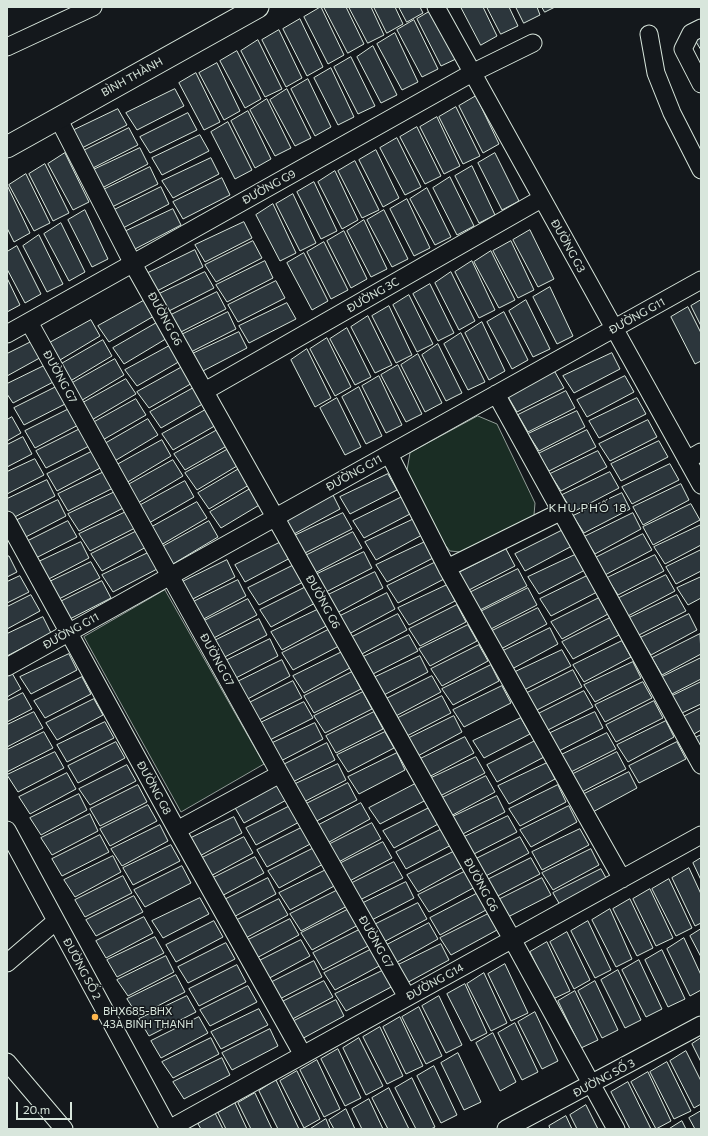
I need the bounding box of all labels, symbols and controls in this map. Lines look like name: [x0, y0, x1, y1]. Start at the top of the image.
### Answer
street label: BÌNH THÀNH: [99, 55, 165, 99]
street label: ĐƯỜNG G9: [240, 167, 298, 207]
street label: ĐƯỜNG G3: [548, 217, 588, 275]
street label: ĐƯỜNG 3C: [345, 275, 401, 315]
street label: ĐƯỜNG G6: [145, 290, 185, 348]
street label: ĐƯỜNG G11: [607, 295, 667, 337]
street label: ĐƯỜNG G7: [40, 348, 80, 406]
street label: ĐƯỜNG G11: [324, 452, 384, 494]
district label: KHU PHỐ 18: [548, 501, 628, 515]
street label: ĐƯỜNG G6: [303, 573, 343, 631]
street label: ĐƯỜNG G11: [41, 610, 101, 652]
street label: ĐƯỜNG G7: [197, 631, 237, 689]
street label: ĐƯỜNG G8: [134, 759, 174, 817]
street label: ĐƯỜNG G6: [461, 856, 501, 914]
street label: ĐƯỜNG G7: [356, 914, 396, 970]
street label: ĐƯỜNG SỐ 2: [60, 936, 104, 1002]
street label: ĐƯỜNG G14: [404, 961, 466, 1003]
place label: BHX685-BHX 43A BINH THANH: [103, 1004, 194, 1030]
marker: BHX685-BHX 43A BINH THANH: [90, 1012, 100, 1022]
street label: ĐƯỜNG SỐ 3: [571, 1056, 637, 1100]
scale bar: [18, 1094, 74, 1120]
text: 20 m: [23, 1102, 50, 1116]

